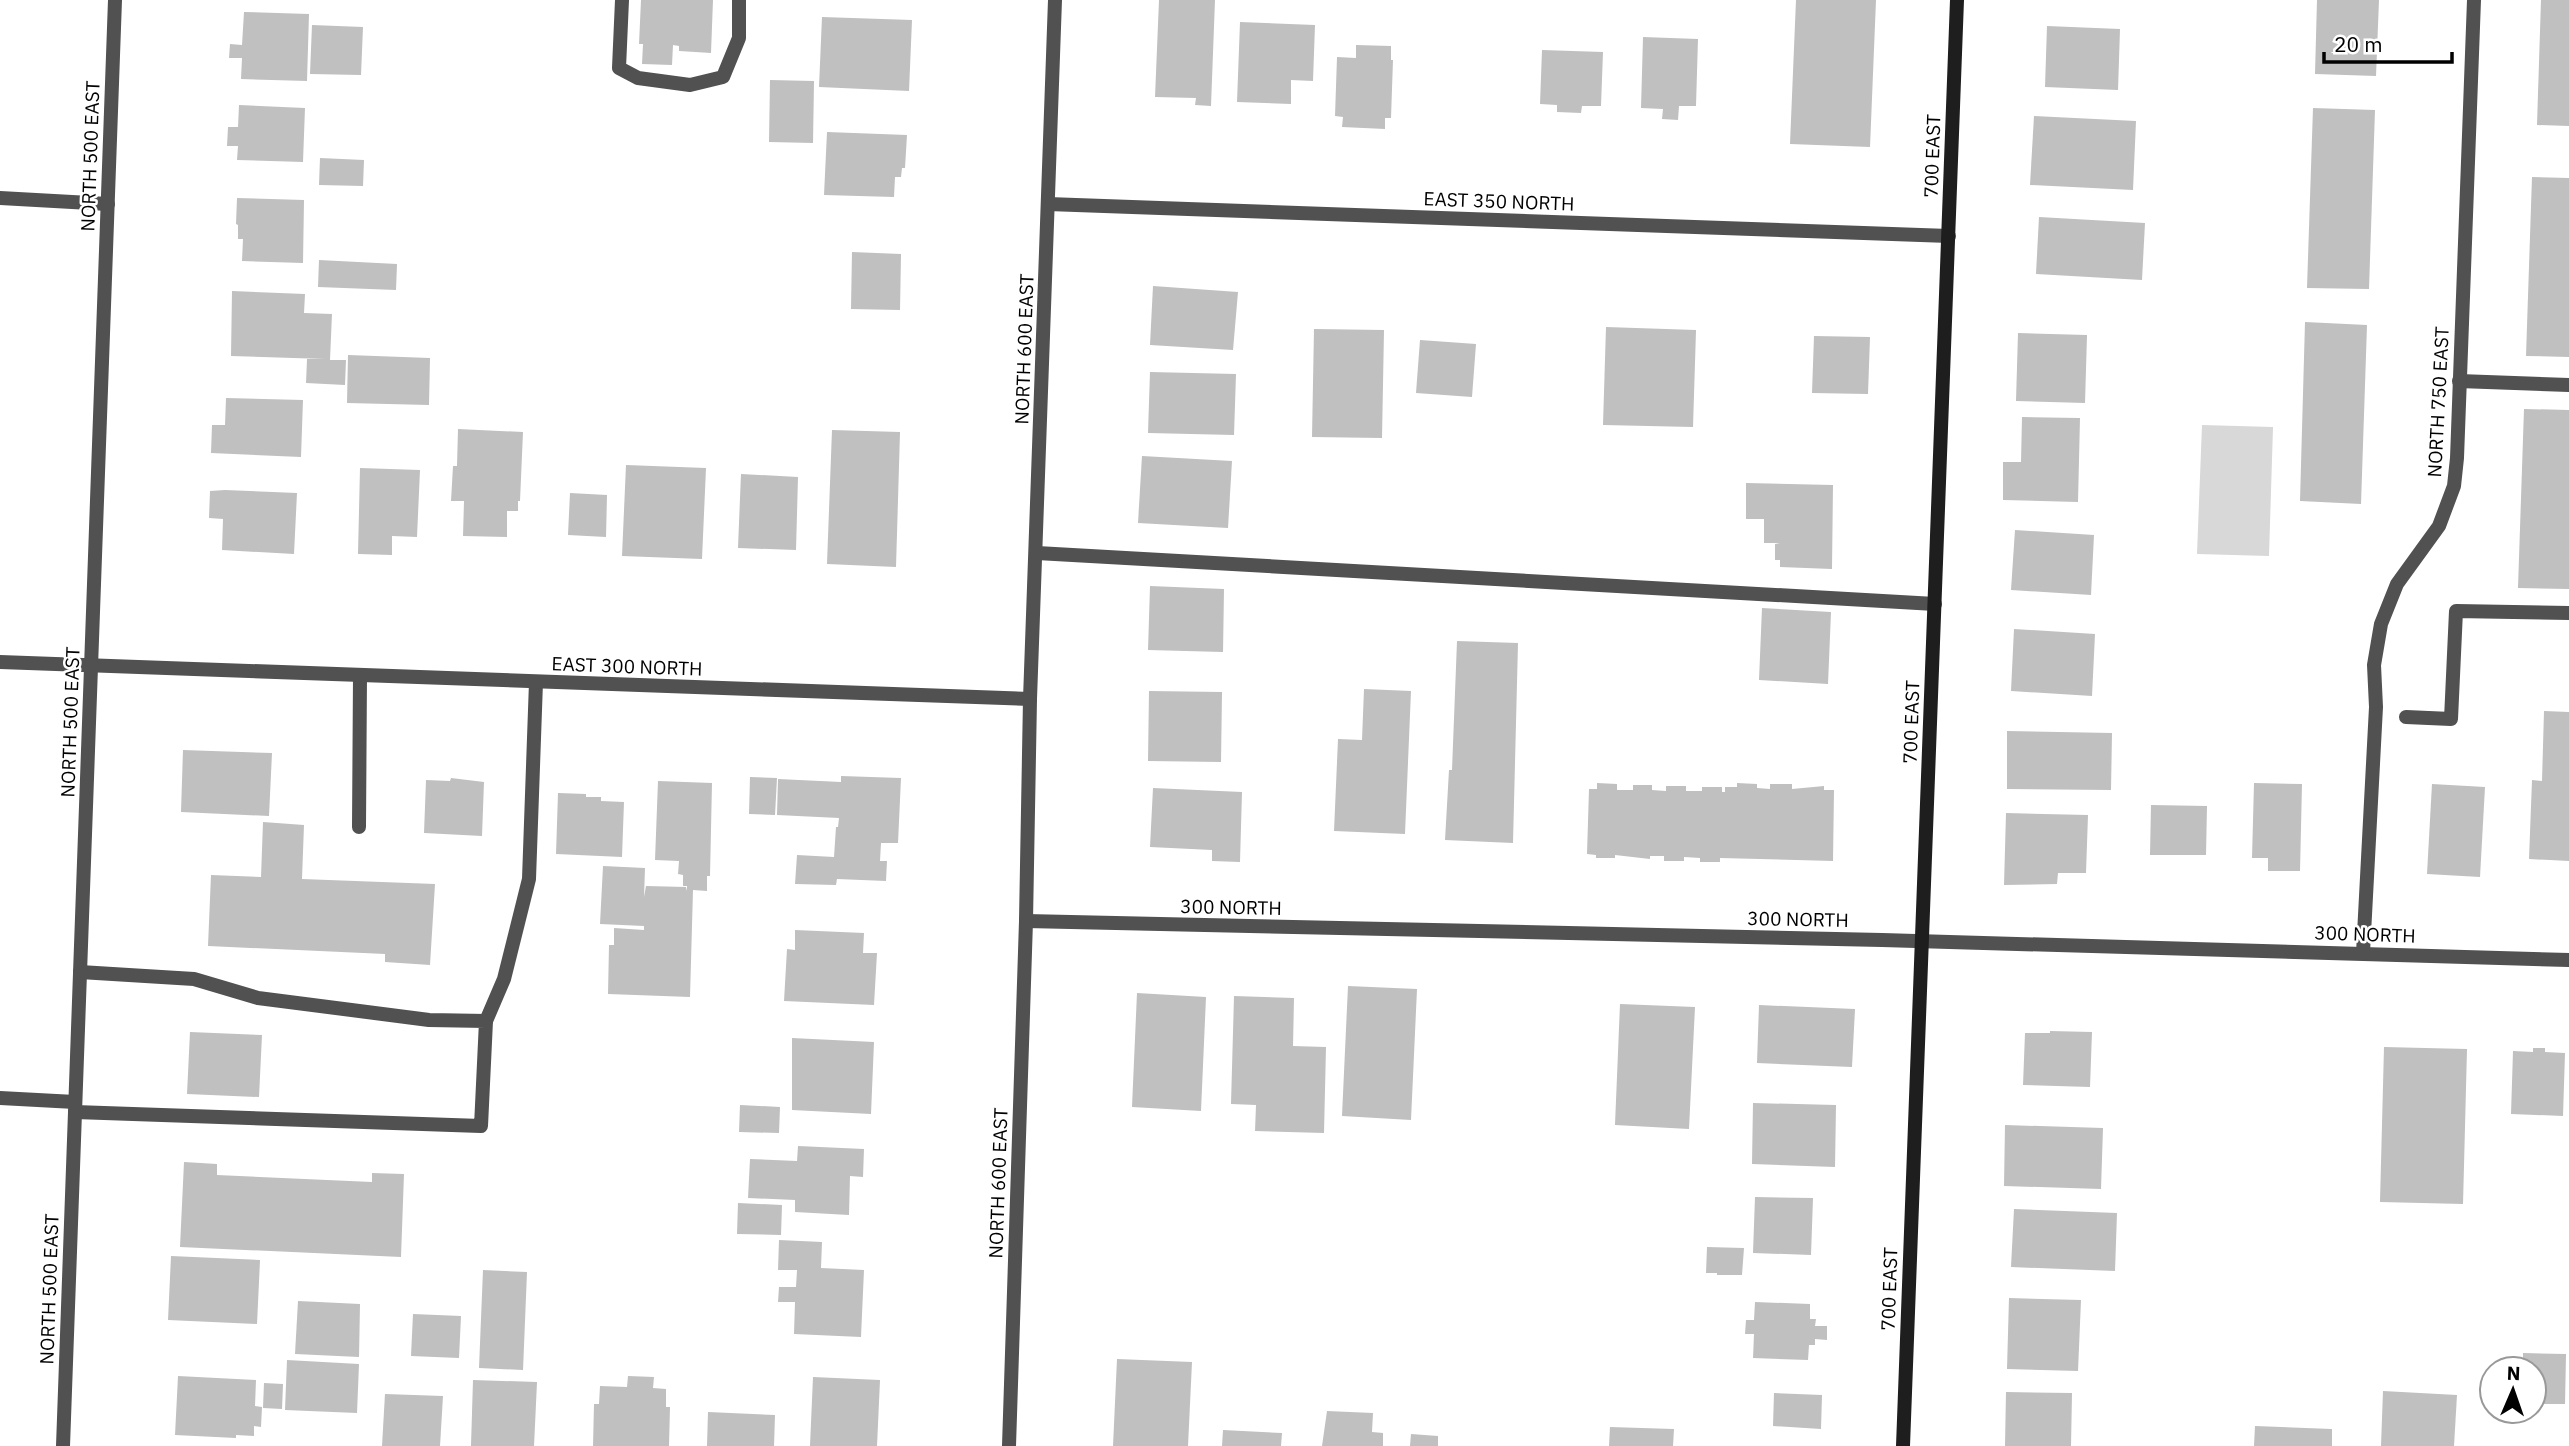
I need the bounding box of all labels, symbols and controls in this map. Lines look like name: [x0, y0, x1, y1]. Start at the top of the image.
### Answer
scale bar: [2324, 21, 2452, 65]
text: 20 m: [2334, 30, 2383, 58]
street label: NORTH 500 EAST: [75, 80, 105, 232]
street label: 700 EAST: [1919, 114, 1945, 198]
street label: EAST 350 NORTH: [1423, 186, 1575, 216]
street label: NORTH 600 EAST: [1009, 273, 1039, 425]
street label: NORTH 750 EAST: [2422, 326, 2454, 478]
street label: NORTH 500 EAST: [55, 646, 85, 798]
street label: EAST 300 NORTH: [551, 651, 703, 681]
street label: 700 EAST: [1898, 680, 1924, 764]
street label: 300 NORTH: [1180, 894, 1282, 920]
street label: 300 NORTH: [1747, 906, 1849, 932]
street label: 300 NORTH: [2314, 920, 2416, 948]
street label: NORTH 600 EAST: [983, 1107, 1013, 1259]
street label: NORTH 500 EAST: [34, 1213, 64, 1365]
street label: 700 EAST: [1876, 1247, 1902, 1331]
north arrow: [2478, 1355, 2548, 1425]
text: N: [2506, 1361, 2521, 1385]

